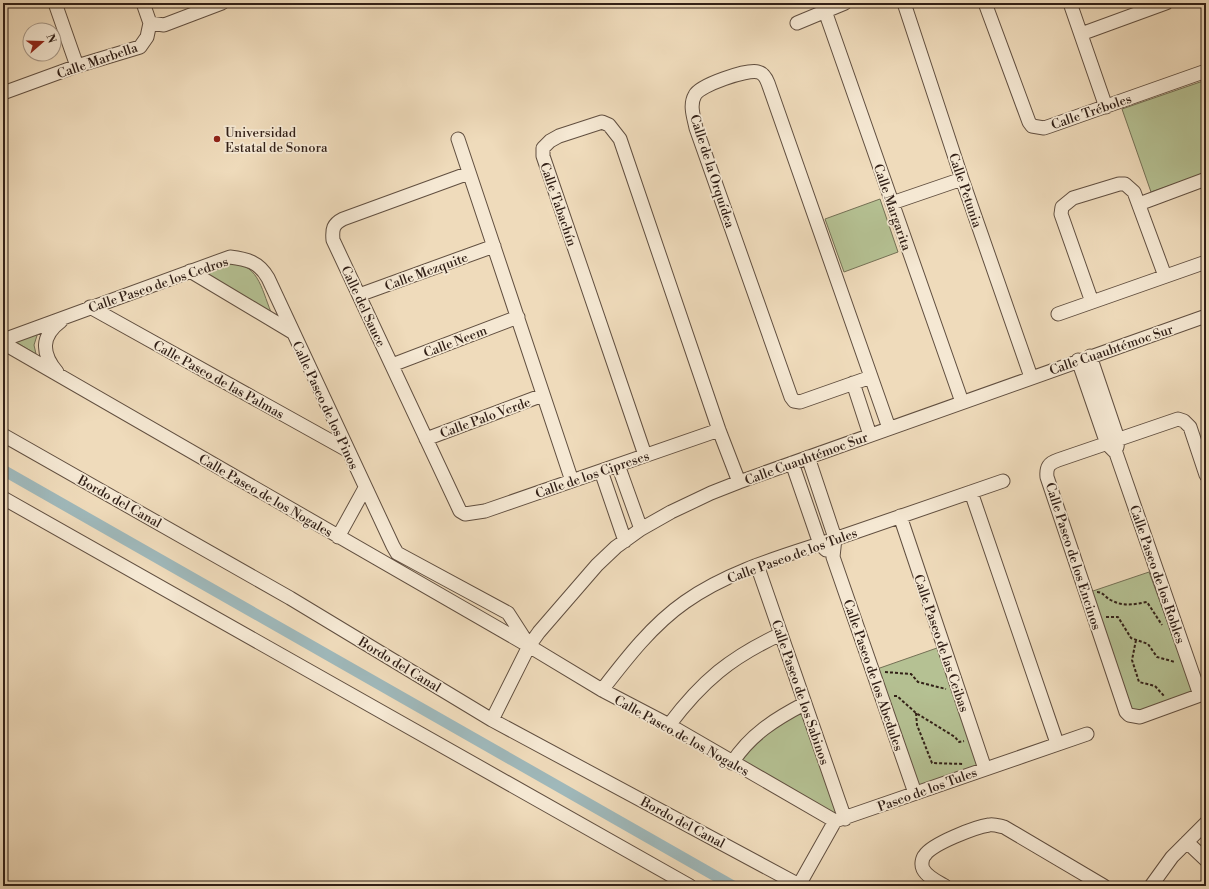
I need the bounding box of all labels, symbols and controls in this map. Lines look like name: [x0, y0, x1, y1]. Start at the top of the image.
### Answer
north arrow: [22, 22, 62, 62]
text: N: [42, 32, 59, 46]
street label: Calle Marbella: [55, 40, 140, 82]
street label: Calle Tréboles: [1049, 91, 1134, 133]
street label: Calle de la Orquídea: [686, 113, 738, 230]
place label: Universidad Estatal de Sonora: [225, 125, 328, 156]
marker: Universidad Estatal de Sonora: [212, 134, 222, 144]
street label: Calle Petunia: [945, 151, 985, 230]
street label: Calle Tabachín: [536, 160, 580, 249]
street label: Calle Margarita: [870, 162, 915, 253]
street label: Calle Mezquite: [383, 249, 471, 294]
street label: Calle Paseo de los Cedros: [86, 253, 231, 316]
street label: Calle del Sauce: [337, 263, 389, 350]
street label: Calle Cuauhtémoc Sur: [1047, 321, 1176, 379]
street label: Calle Neem: [421, 322, 490, 361]
street label: Calle Paseo de las Palmas: [150, 337, 287, 423]
street label: Calle Paseo de los Pinos: [288, 339, 362, 472]
street label: Calle Palo Verde: [438, 394, 533, 442]
street label: Calle Cuauhtémoc Sur: [743, 429, 871, 489]
street label: Calle de los Cipreses: [533, 448, 652, 502]
street label: Calle Paseo de los Nogales: [196, 451, 336, 541]
street label: Bordo del Canal: [74, 472, 164, 532]
street label: Calle Paseo de los Encinos: [1042, 481, 1105, 632]
street label: Calle Paseo de los Robles: [1126, 503, 1188, 646]
street label: Calle Paseo de los Tules: [725, 525, 860, 587]
street label: Calle Paseo de las Ceibas: [910, 572, 972, 714]
street label: Calle Paseo de los Abedules: [840, 597, 907, 753]
street label: Calle Paseo de los Sabinos: [768, 618, 832, 767]
street label: Bordo del Canal: [354, 633, 444, 696]
street label: Calle Paseo de los Nogales: [611, 692, 752, 780]
street label: Paseo de los Tules: [875, 764, 980, 815]
street label: Bordo del Canal: [637, 793, 728, 852]

